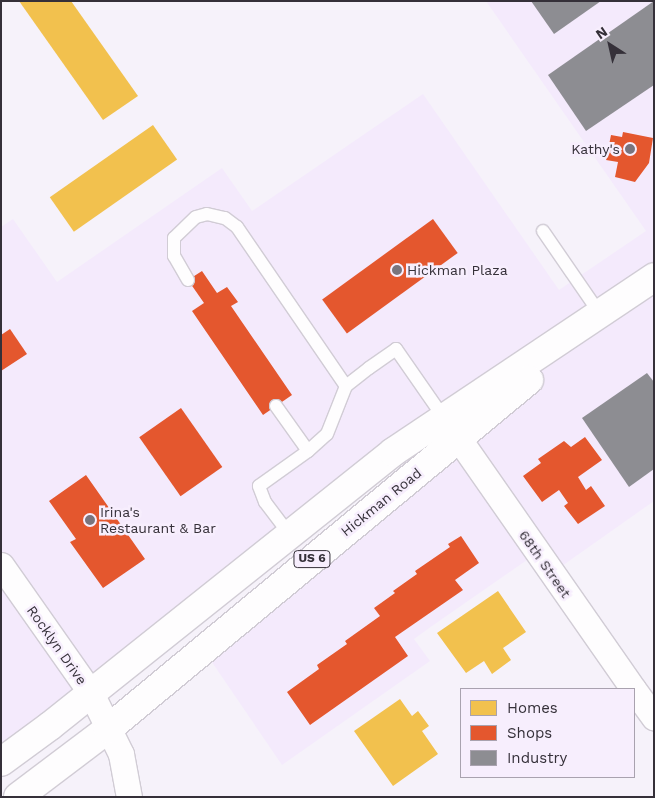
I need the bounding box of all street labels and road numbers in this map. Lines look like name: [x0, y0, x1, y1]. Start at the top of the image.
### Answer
street label: Hickman Road: [337, 464, 425, 540]
street label: 68th Street: [516, 527, 574, 601]
road number: US 6: [293, 550, 331, 568]
street label: Rocklyn Drive: [24, 602, 90, 688]

